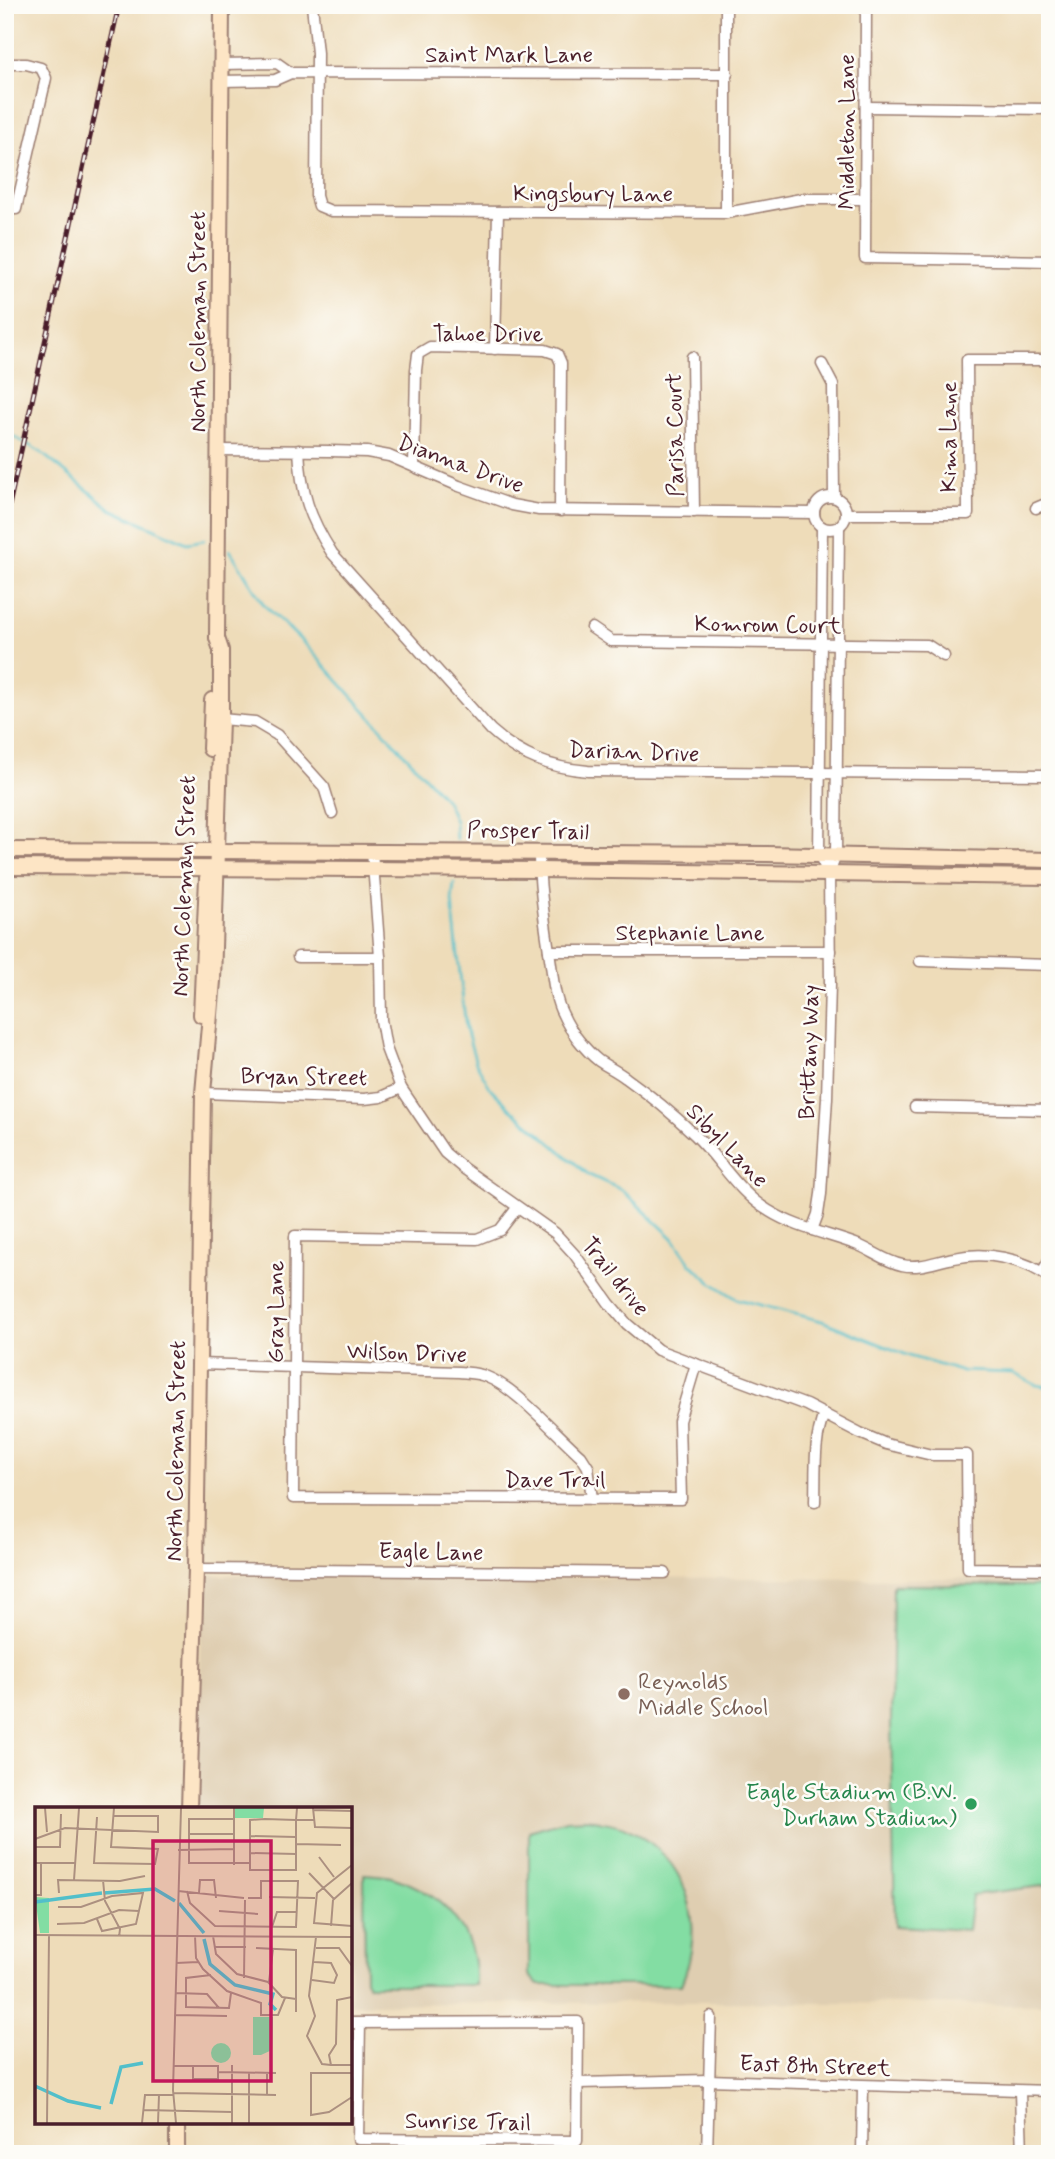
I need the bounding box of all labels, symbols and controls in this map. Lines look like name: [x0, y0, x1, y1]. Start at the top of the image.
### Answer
street label: Saint Mark Lane: [425, 41, 593, 71]
street label: Middleton Lane: [833, 54, 863, 210]
street label: Kingsbury Lane: [513, 180, 673, 212]
street label: North Coleman Street: [184, 211, 214, 433]
street label: Tahoe Drive: [433, 320, 544, 350]
street label: Parisa Court: [660, 373, 692, 497]
street label: Kima Lane: [935, 381, 965, 493]
street label: Dianna Drive: [393, 428, 528, 502]
street label: Komrom Court: [694, 610, 842, 642]
street label: Darian Drive: [568, 736, 700, 770]
street label: North Coleman Street: [166, 775, 204, 997]
street label: Prosper Trail: [467, 816, 589, 848]
street label: Stephanie Lane: [615, 919, 765, 949]
street label: Brittany Way: [793, 984, 827, 1120]
street label: Bryan Street: [240, 1062, 368, 1094]
street label: Sibyl Lane: [679, 1098, 774, 1195]
street label: Trail drive: [573, 1232, 655, 1323]
street label: Gray Lane: [262, 1261, 292, 1363]
street label: Wilson Drive: [346, 1337, 468, 1371]
street label: North Coleman Street: [160, 1340, 194, 1562]
street label: Dave Trail: [504, 1466, 606, 1496]
street label: Eagle Lane: [378, 1537, 484, 1569]
place label: Reynolds Middle School: [638, 1668, 768, 1724]
marker: Reynolds Middle School: [616, 1686, 632, 1702]
place label: Eagle Stadium (B.W. Durham Stadium): [746, 1778, 957, 1834]
marker: Eagle Stadium (B.W. Durham Stadium): [963, 1796, 979, 1812]
inset map: [35, 1807, 352, 2124]
street label: East 8th Street: [739, 2049, 891, 2085]
street label: Sunrise Trail: [405, 2107, 531, 2139]

